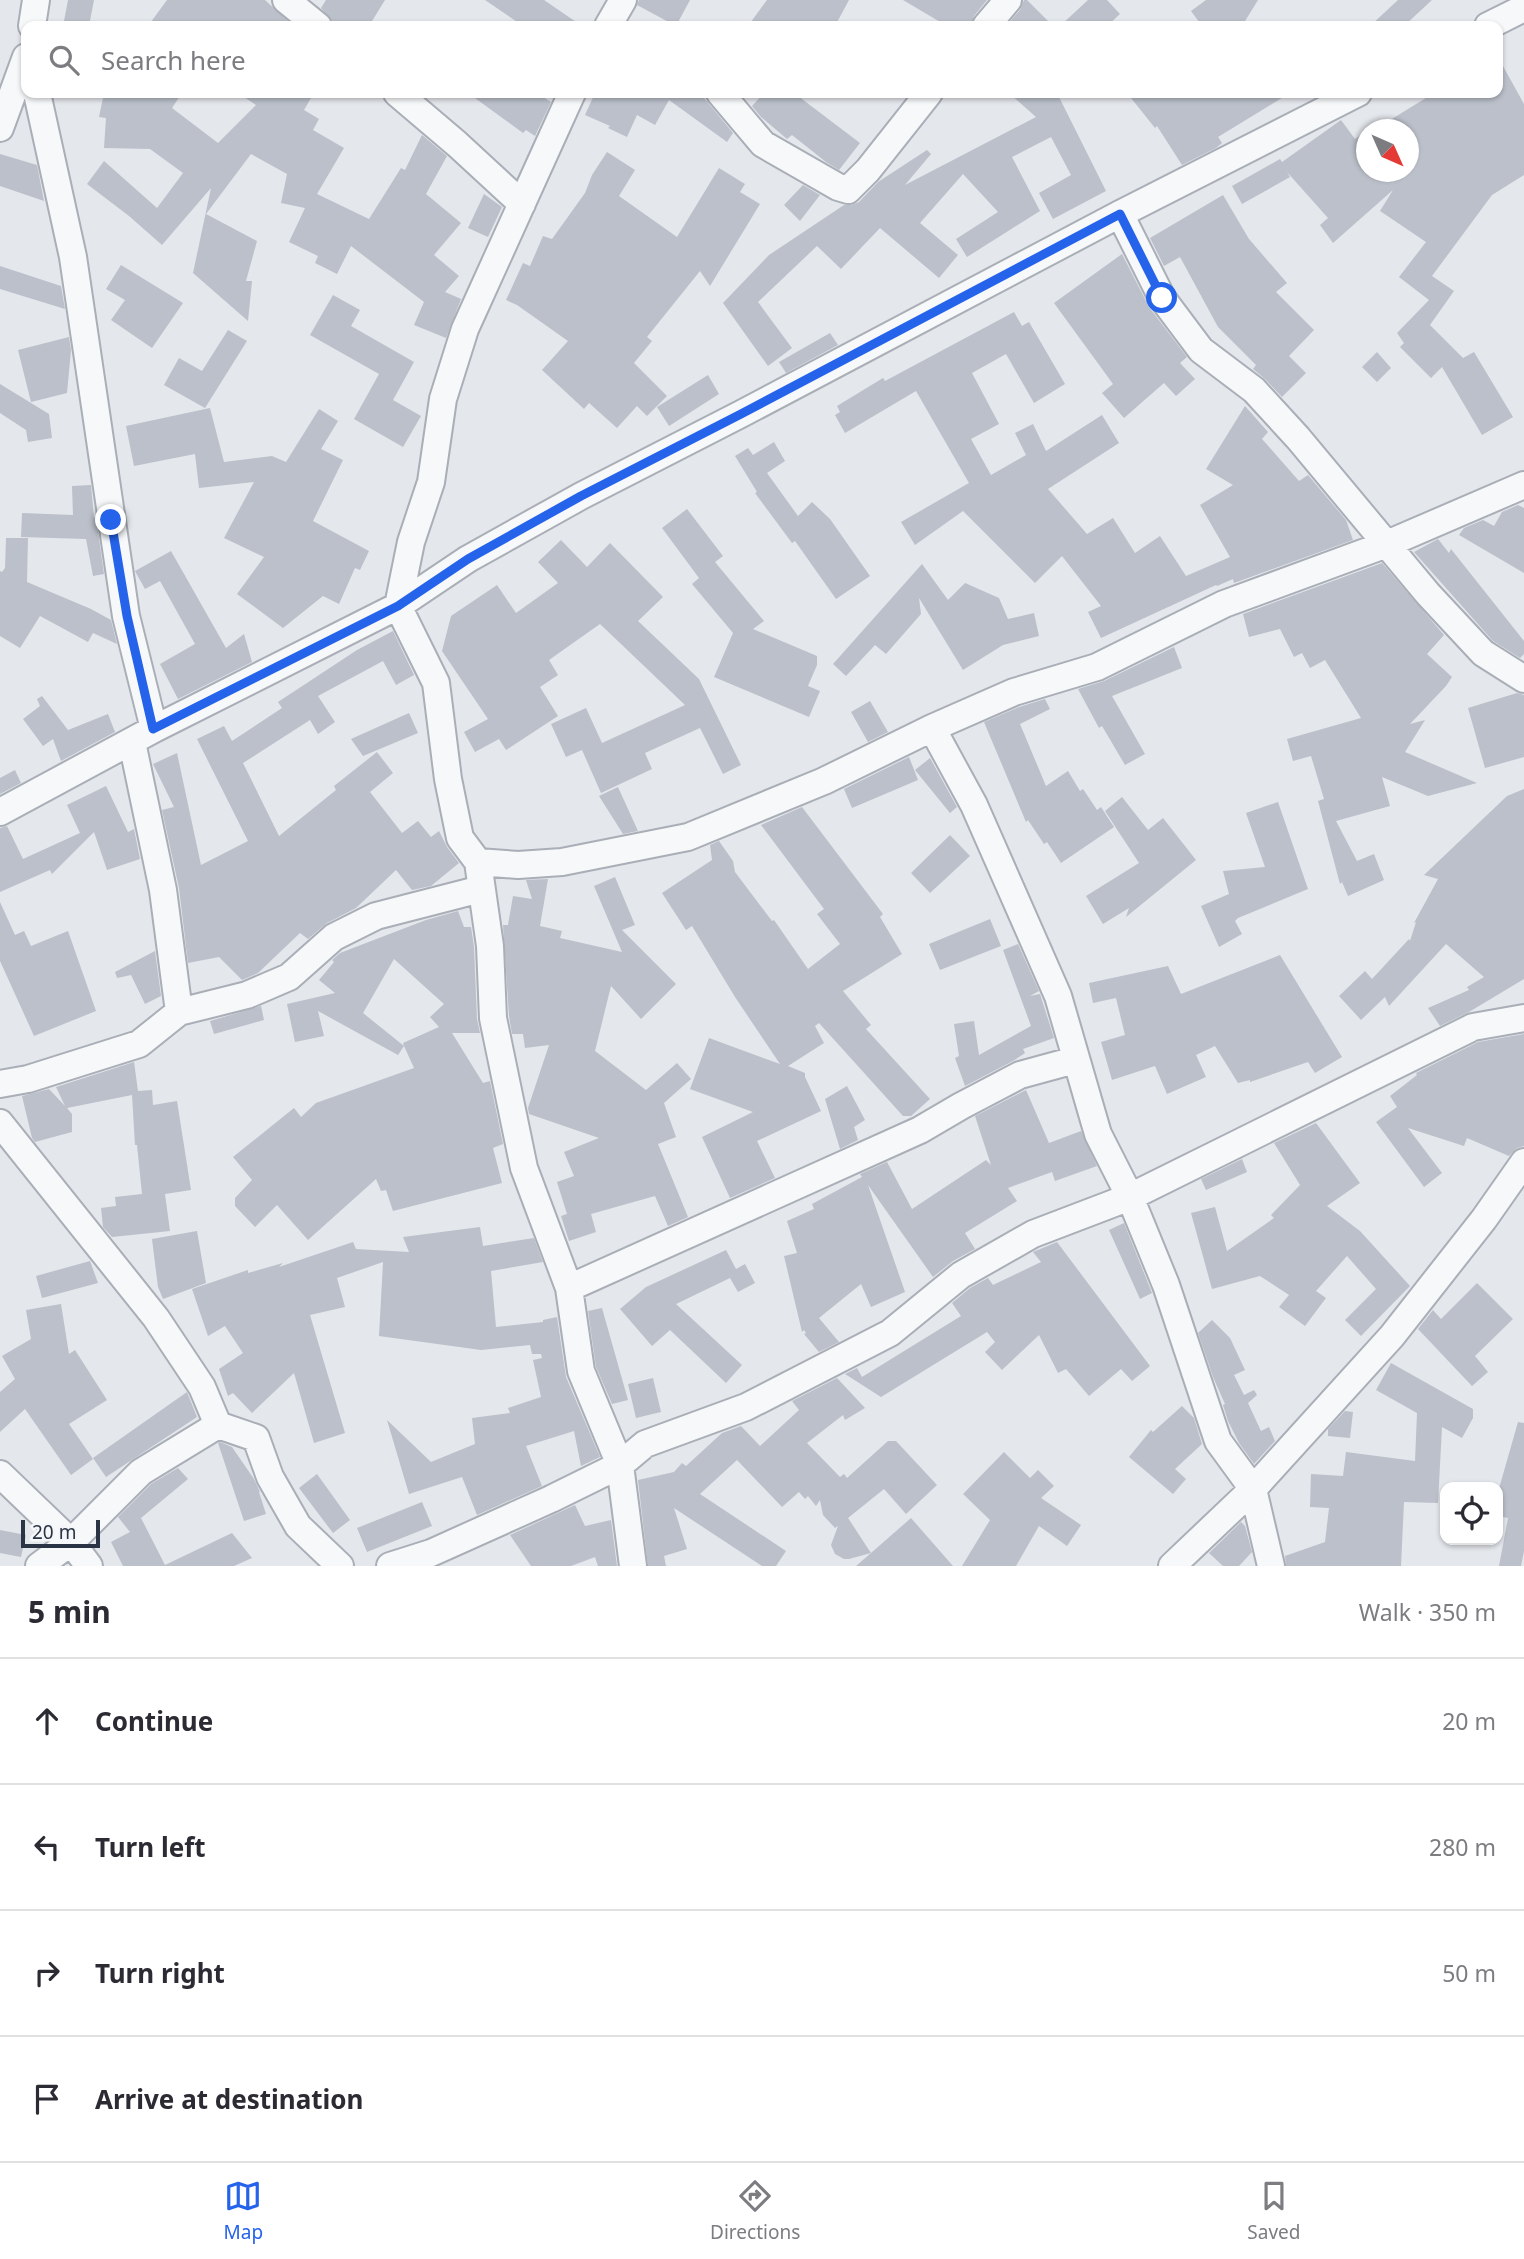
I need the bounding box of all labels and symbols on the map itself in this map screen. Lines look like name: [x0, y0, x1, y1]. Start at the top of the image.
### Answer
north arrow: [1356, 119, 1419, 182]
route start: [1146, 282, 1177, 313]
route end: [95, 504, 126, 535]
scale bar: [21, 1517, 100, 1549]

